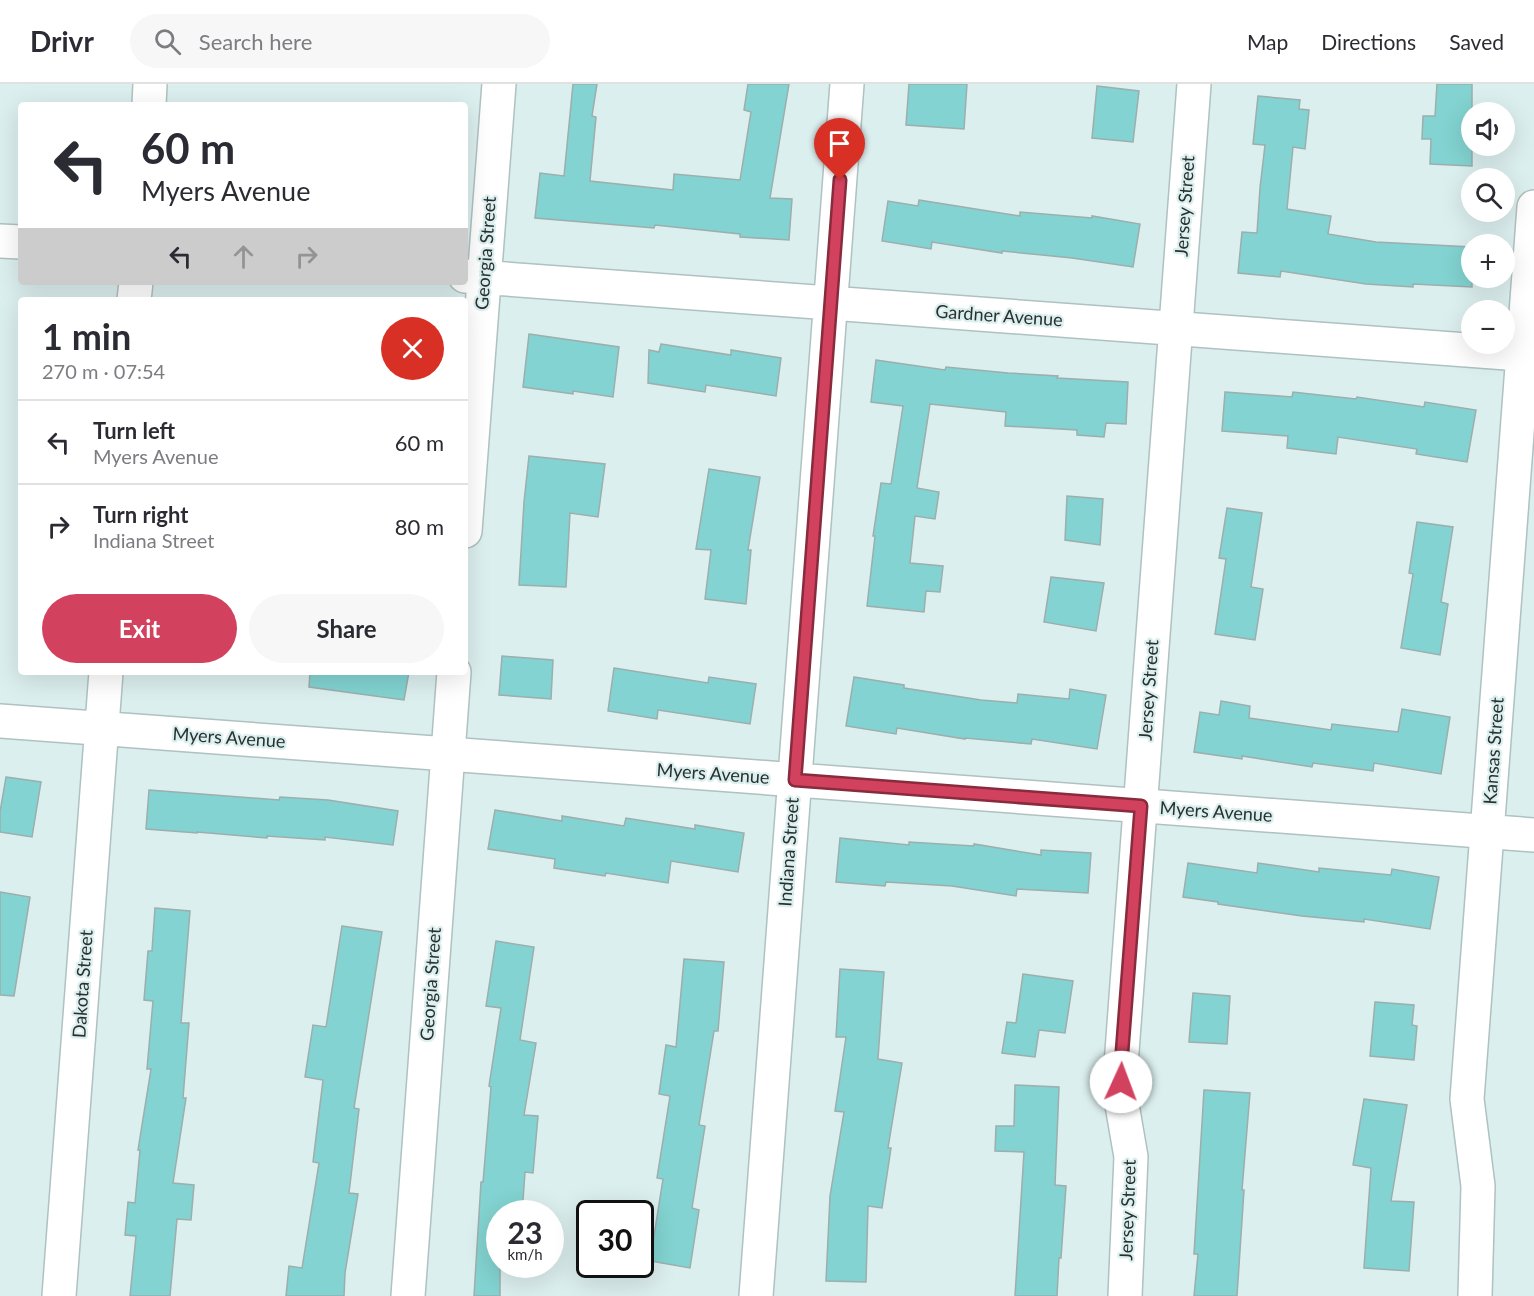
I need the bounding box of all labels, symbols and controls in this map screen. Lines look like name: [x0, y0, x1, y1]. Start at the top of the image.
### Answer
search box: [130, 14, 550, 68]
text: Drivr: [30, 24, 94, 58]
icon: search: [151, 25, 184, 58]
text: Search here: [199, 28, 312, 55]
text: Map: [1247, 29, 1288, 54]
text: Directions: [1321, 29, 1416, 54]
text: Saved: [1449, 29, 1504, 54]
map controls: [1461, 102, 1515, 354]
button: sound: [1461, 102, 1515, 156]
pin: [814, 118, 865, 180]
text: 60 m: [141, 123, 235, 173]
icon: left: [42, 126, 120, 204]
icon: arrive: [823, 127, 856, 160]
street label: Jersey Street: [1169, 154, 1199, 257]
button: search: [1461, 168, 1515, 222]
text: Myers Avenue: [141, 174, 310, 207]
street label: Georgia Street: [470, 195, 500, 310]
button: +: [1461, 234, 1515, 288]
icon: left: [164, 240, 197, 273]
icon: ahead: [227, 240, 260, 273]
icon: right: [290, 240, 323, 273]
street label: Gardner Avenue: [935, 300, 1064, 330]
button: −: [1461, 300, 1515, 354]
text: 1 min: [42, 314, 131, 358]
button: close: [381, 317, 444, 380]
text: 270 m · 07:54: [42, 359, 165, 383]
text: Turn left: [93, 417, 175, 444]
icon: left: [42, 426, 75, 459]
text: 60 m: [395, 429, 444, 456]
text: Myers Avenue: [93, 444, 218, 468]
text: Turn right: [93, 501, 188, 528]
icon: right: [42, 510, 75, 543]
text: 80 m: [395, 513, 444, 540]
text: Indiana Street: [93, 528, 214, 552]
button: Exit: [42, 594, 237, 663]
button: Share: [249, 594, 444, 663]
street label: Jersey Street: [1133, 638, 1163, 741]
street label: Kansas Street: [1478, 696, 1508, 805]
street label: Myers Avenue: [172, 722, 286, 752]
street label: Myers Avenue: [656, 758, 770, 788]
street label: Indiana Street: [773, 796, 803, 907]
street label: Myers Avenue: [1159, 796, 1273, 826]
street label: Georgia Street: [415, 926, 445, 1041]
street label: Dakota Street: [67, 929, 97, 1039]
position arrow: [1089, 1050, 1153, 1114]
street label: Jersey Street: [1114, 1158, 1140, 1261]
speed limit sign: 30: [576, 1200, 654, 1278]
text: 23: [508, 1214, 542, 1250]
text: km/h: [507, 1245, 543, 1263]

